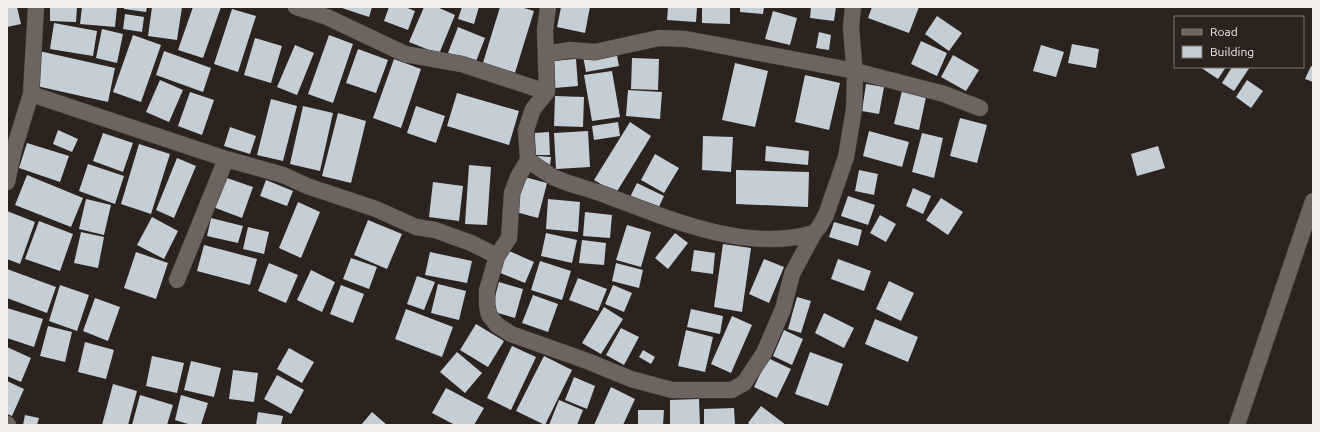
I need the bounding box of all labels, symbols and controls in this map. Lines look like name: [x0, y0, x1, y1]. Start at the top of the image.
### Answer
legend: [1174, 16, 1304, 68]
text: Road: [1210, 25, 1238, 38]
text: Building: [1210, 45, 1254, 58]

